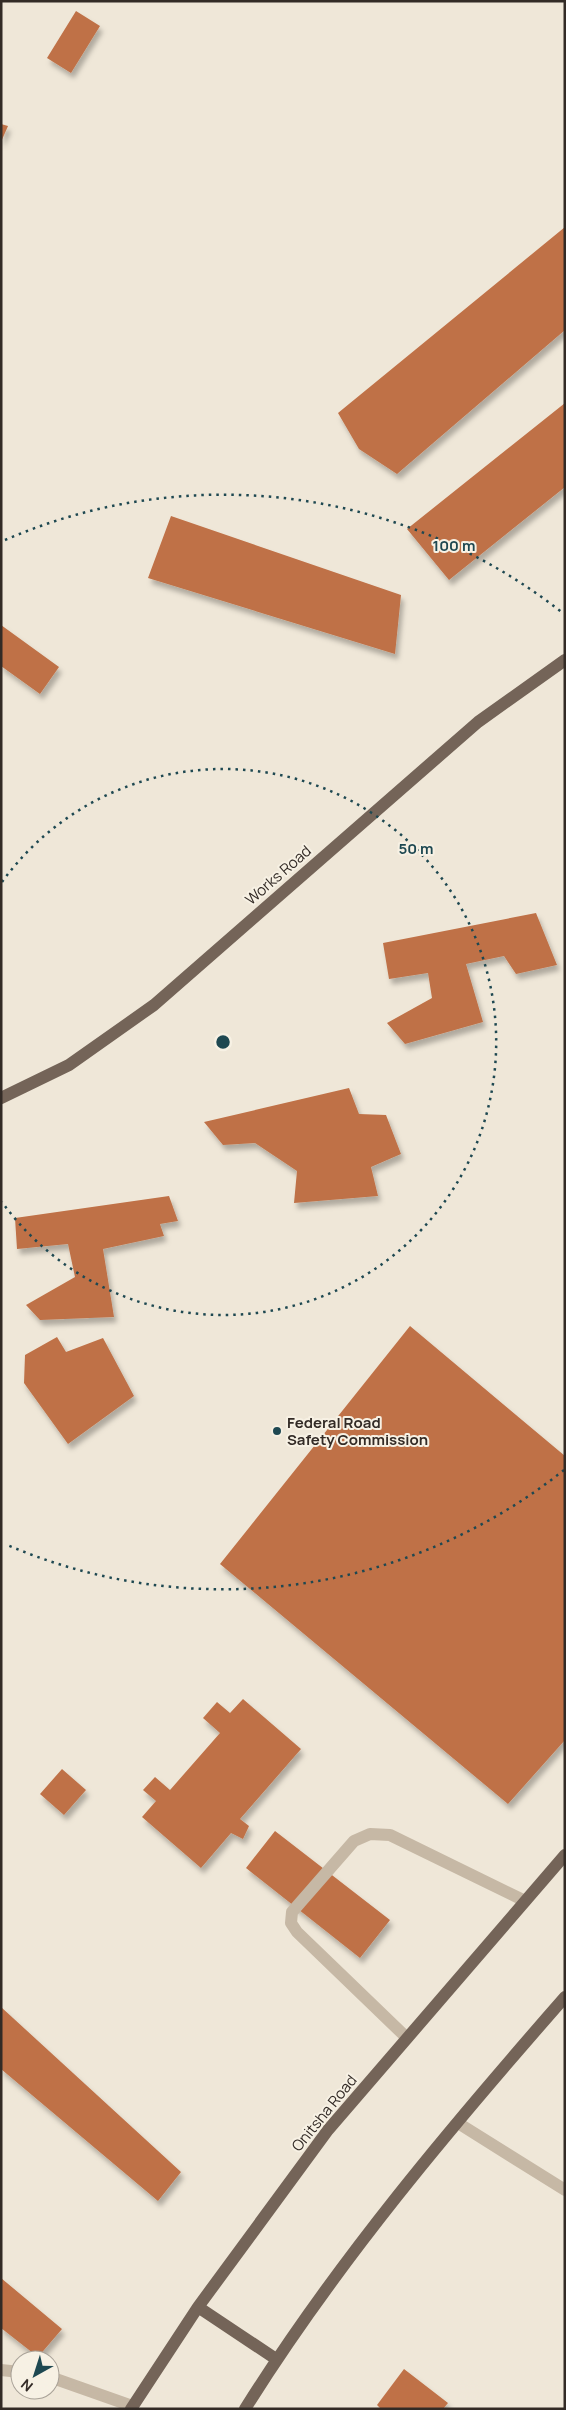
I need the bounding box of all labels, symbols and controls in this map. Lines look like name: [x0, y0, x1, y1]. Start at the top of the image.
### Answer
text: 100 m: [433, 535, 475, 556]
text: 50 m: [398, 838, 434, 859]
street label: Works Road: [240, 840, 316, 910]
centre of rings: [214, 1033, 232, 1051]
place label: Federal Road Safety Commission: [287, 1412, 428, 1450]
marker: Federal Road Safety Commission: [271, 1425, 283, 1437]
street label: Onitsha Road: [287, 2070, 361, 2156]
north arrow: [10, 2350, 60, 2400]
text: N: [17, 2375, 36, 2396]

